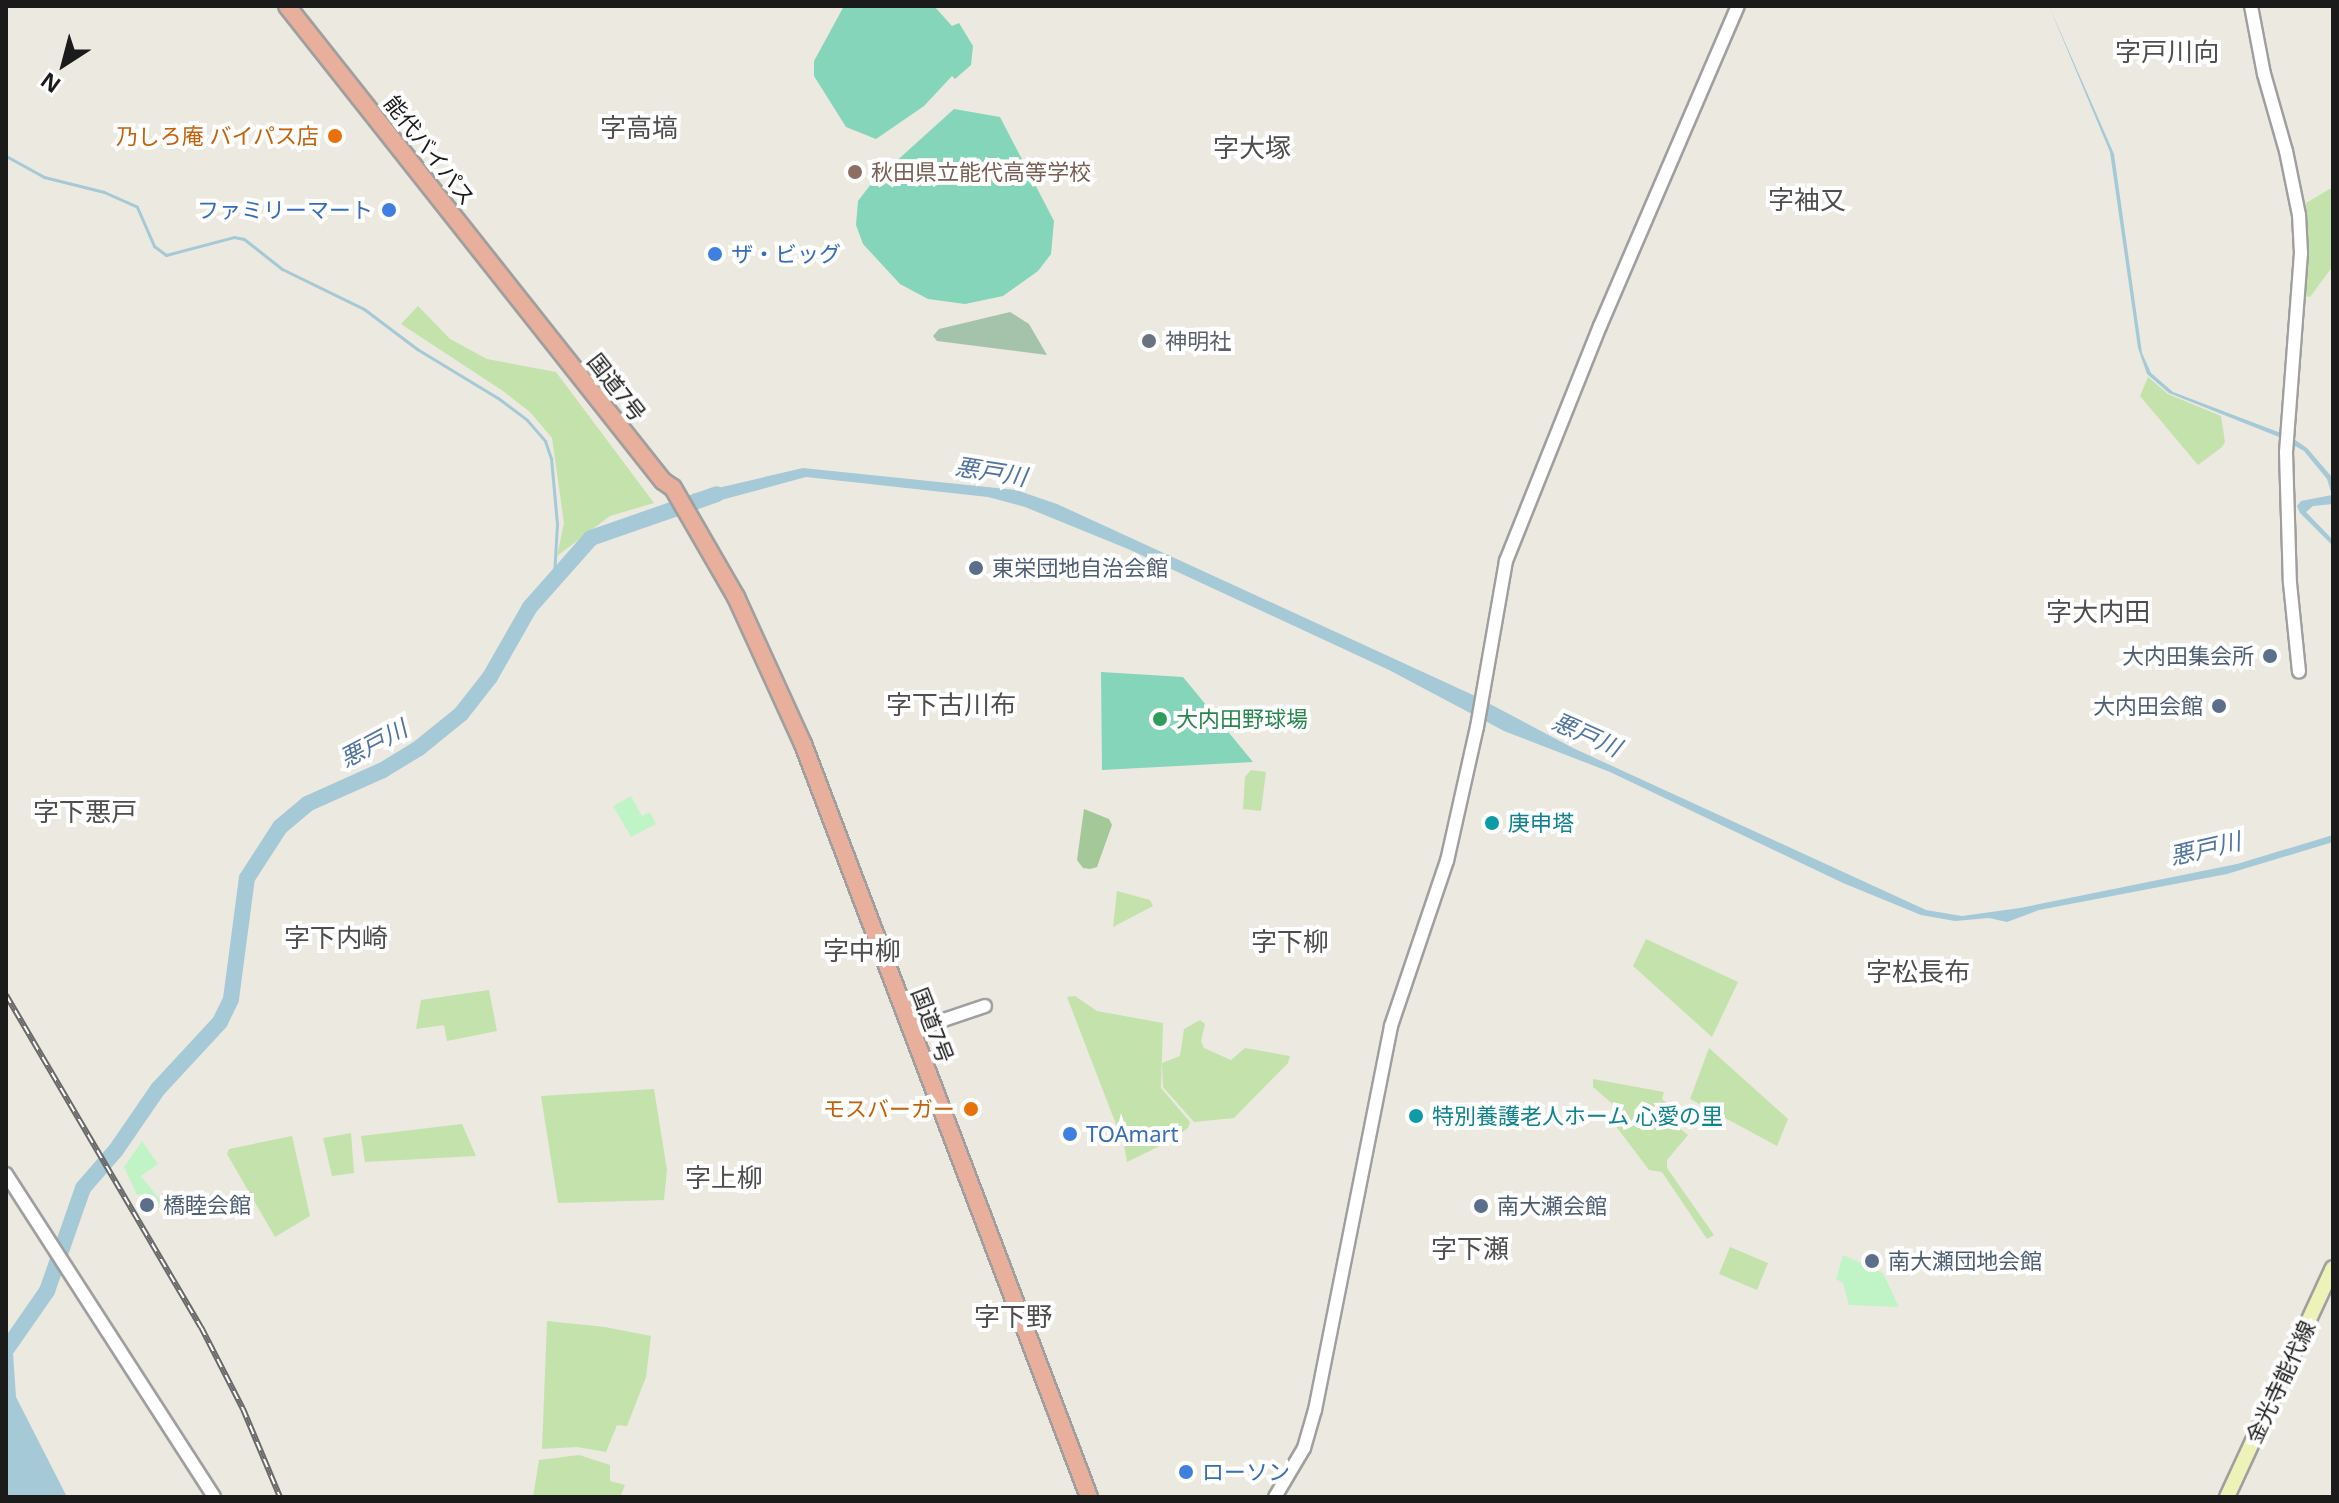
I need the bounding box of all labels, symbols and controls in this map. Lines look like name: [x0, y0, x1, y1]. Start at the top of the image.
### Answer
north arrow: [24, 24, 104, 104]
district label: 字戸川向: [2115, 36, 2219, 68]
text: N: [34, 66, 66, 101]
street label: 能代バイパス: [379, 90, 481, 210]
district label: 字高塙: [600, 112, 678, 144]
place label: 乃しろ庵 バイパス店: [115, 123, 319, 149]
marker: 乃しろ庵 バイパス店: [326, 127, 344, 145]
district label: 字大塚: [1213, 132, 1291, 164]
place label: 秋田県立能代高等学校: [871, 159, 1091, 185]
marker: 秋田県立能代高等学校: [846, 163, 864, 181]
district label: 字袖又: [1768, 184, 1846, 216]
place label: ファミリーマート: [197, 197, 373, 223]
marker: ファミリーマート: [380, 201, 398, 219]
place label: ザ・ビッグ: [731, 241, 841, 267]
marker: ザ・ビッグ: [706, 245, 724, 263]
place label: 神明社: [1165, 328, 1231, 354]
marker: 神明社: [1140, 332, 1158, 350]
street label: 国道7号: [582, 348, 652, 426]
water label: 悪戸川: [953, 451, 1029, 491]
place label: 東栄団地自治会館: [992, 555, 1168, 581]
marker: 東栄団地自治会館: [967, 559, 985, 577]
district label: 字大内田: [2046, 596, 2150, 628]
place label: 大内田集会所: [2122, 643, 2254, 669]
marker: 大内田集会所: [2261, 647, 2279, 665]
district label: 字下古川布: [886, 689, 1016, 721]
place label: 大内田会館: [2093, 693, 2203, 719]
marker: 大内田会館: [2210, 697, 2228, 715]
place label: 大内田野球場: [1176, 706, 1308, 732]
water label: 悪戸川: [1548, 706, 1626, 762]
marker: 大内田野球場: [1151, 710, 1169, 728]
water label: 悪戸川: [334, 713, 412, 773]
district label: 字下悪戸: [33, 796, 137, 828]
place label: 庚申塔: [1508, 810, 1574, 836]
marker: 庚申塔: [1483, 814, 1501, 832]
water label: 悪戸川: [2167, 826, 2243, 870]
district label: 字下内崎: [284, 922, 388, 954]
district label: 字下柳: [1251, 926, 1329, 958]
district label: 字中柳: [823, 935, 901, 967]
district label: 字松長布: [1866, 956, 1970, 988]
street label: 国道7号: [907, 984, 959, 1066]
place label: モスバーガー: [823, 1096, 955, 1122]
marker: モスバーガー: [962, 1100, 980, 1118]
place label: 特別養護老人ホーム 心愛の里: [1432, 1103, 1724, 1129]
marker: 特別養護老人ホーム 心愛の里: [1407, 1107, 1425, 1125]
place label: TOAmart: [1086, 1121, 1179, 1147]
marker: TOAmart: [1061, 1125, 1079, 1143]
district label: 字上柳: [685, 1162, 763, 1194]
place label: 橋睦会館: [163, 1192, 251, 1218]
place label: 南大瀬会館: [1497, 1193, 1607, 1219]
marker: 橋睦会館: [138, 1196, 156, 1214]
marker: 南大瀬会館: [1472, 1197, 1490, 1215]
district label: 字下瀬: [1431, 1233, 1509, 1265]
place label: 南大瀬団地会館: [1888, 1248, 2042, 1274]
marker: 南大瀬団地会館: [1863, 1252, 1881, 1270]
district label: 字下野: [974, 1301, 1052, 1333]
street label: 金光寺能代線: [2240, 1317, 2320, 1447]
place label: ローソン: [1202, 1459, 1290, 1485]
marker: ローソン: [1177, 1463, 1195, 1481]

